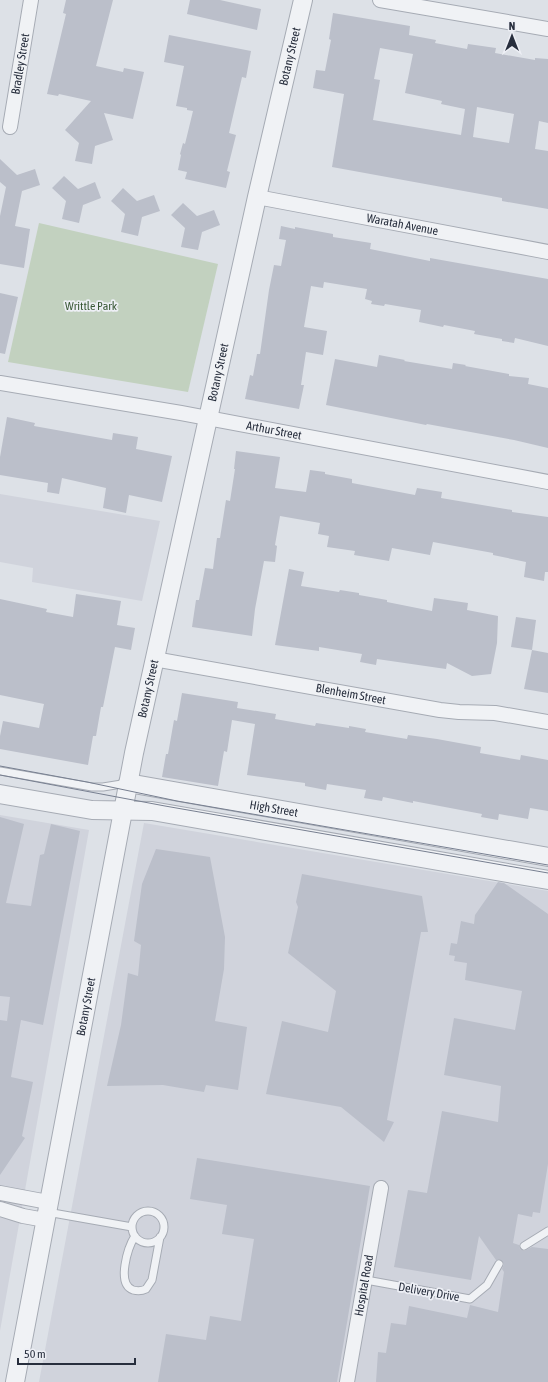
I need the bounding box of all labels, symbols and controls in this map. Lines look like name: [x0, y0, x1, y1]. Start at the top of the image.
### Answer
north arrow: [492, 16, 532, 56]
text: N: [509, 20, 515, 32]
street label: Botany Street: [276, 25, 304, 87]
street label: Bradley Street: [9, 32, 32, 95]
street label: Waratah Avenue: [365, 211, 439, 238]
park label: Writtle Park: [65, 299, 118, 313]
street label: Botany Street: [205, 341, 232, 403]
street label: Arthur Street: [245, 418, 303, 443]
street label: Botany Street: [135, 658, 162, 719]
street label: Blenheim Street: [315, 681, 387, 707]
street label: High Street: [249, 798, 300, 820]
street label: Botany Street: [74, 976, 98, 1037]
street label: Hospital Road: [352, 1254, 376, 1317]
street label: Delivery Drive: [397, 1280, 461, 1304]
scale bar: [18, 1340, 135, 1366]
text: 50 m: [24, 1347, 46, 1361]

